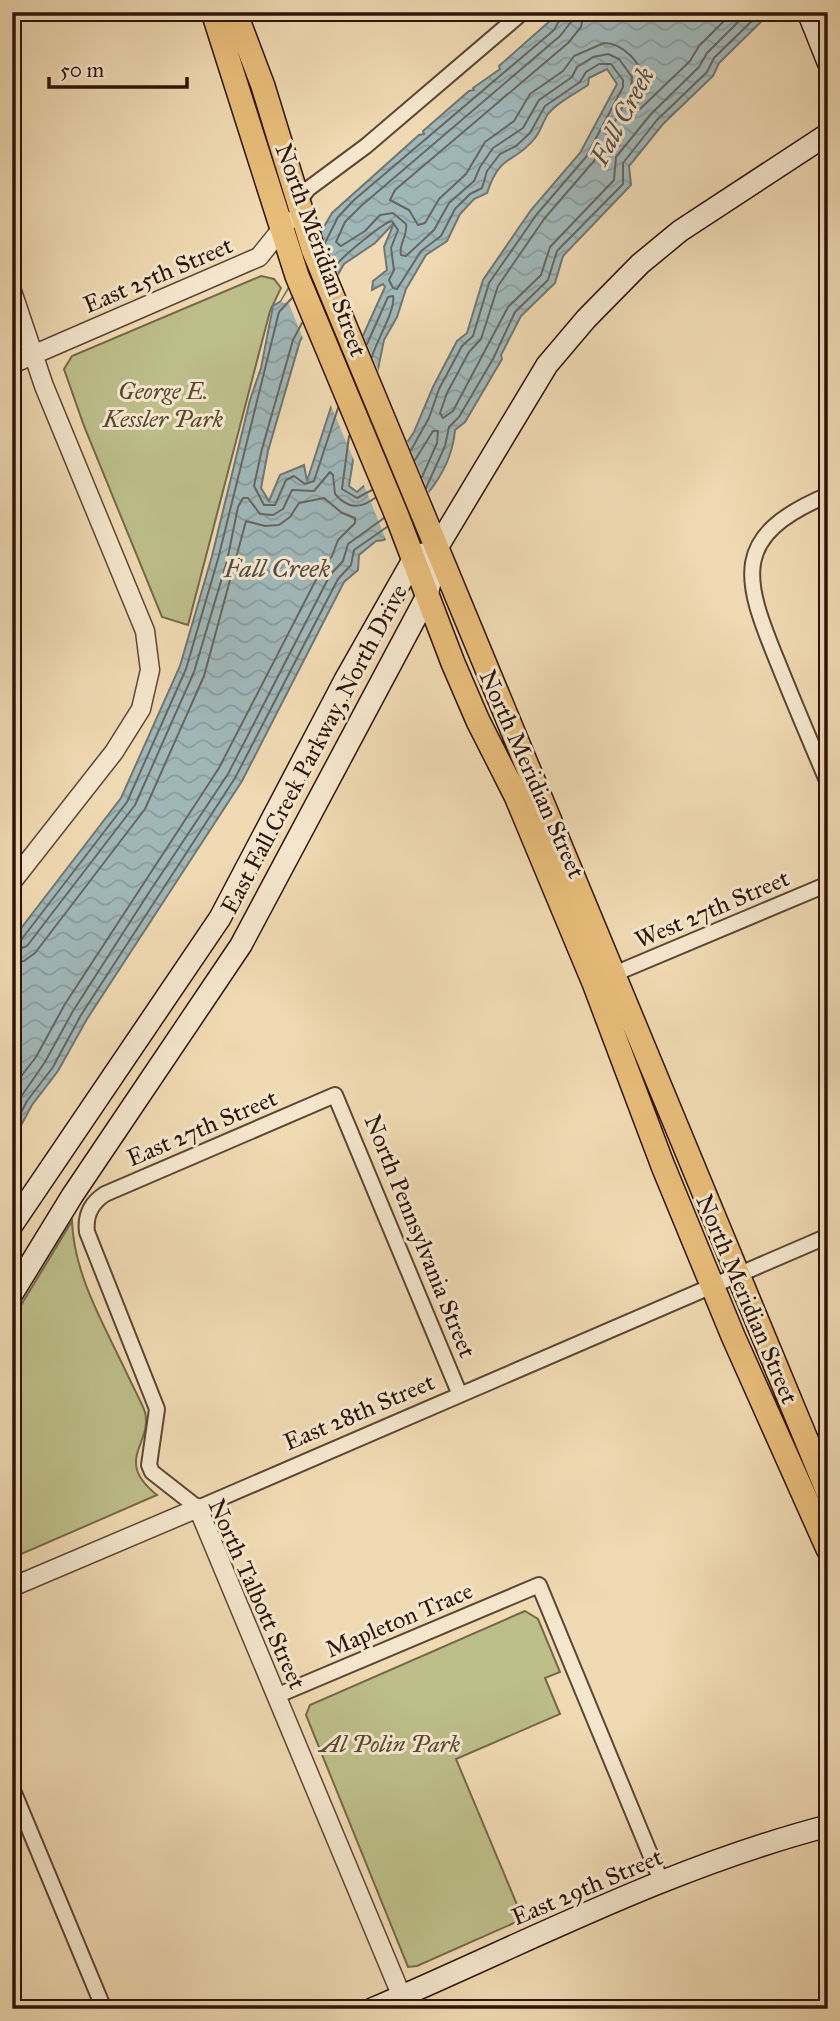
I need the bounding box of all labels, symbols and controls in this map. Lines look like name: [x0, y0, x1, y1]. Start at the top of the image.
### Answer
scale bar: [49, 46, 187, 90]
text: 50 m: [60, 57, 105, 83]
water label: Fall Creek: [582, 61, 661, 171]
street label: North Meridian Street: [268, 139, 374, 361]
street label: East 25th Street: [79, 230, 238, 320]
park label: George E. Kessler Park: [102, 376, 223, 434]
water label: Fall Creek: [223, 552, 331, 584]
street label: East Fall Creek Parkway, North Drive: [214, 579, 414, 919]
street label: North Meridian Street: [473, 665, 592, 883]
street label: West 27th Street: [630, 863, 794, 955]
street label: East 27th Street: [122, 1083, 282, 1173]
street label: North Pennsylvania Street: [357, 1110, 483, 1362]
street label: North Meridian Street: [689, 1190, 805, 1409]
street label: East 28th Street: [279, 1367, 439, 1457]
street label: North Talbott Street: [202, 1494, 313, 1694]
street label: Mapleton Trace: [321, 1575, 477, 1665]
park label: Al Polin Park: [317, 1729, 461, 1759]
street label: East 29th Street: [507, 1842, 667, 1932]

